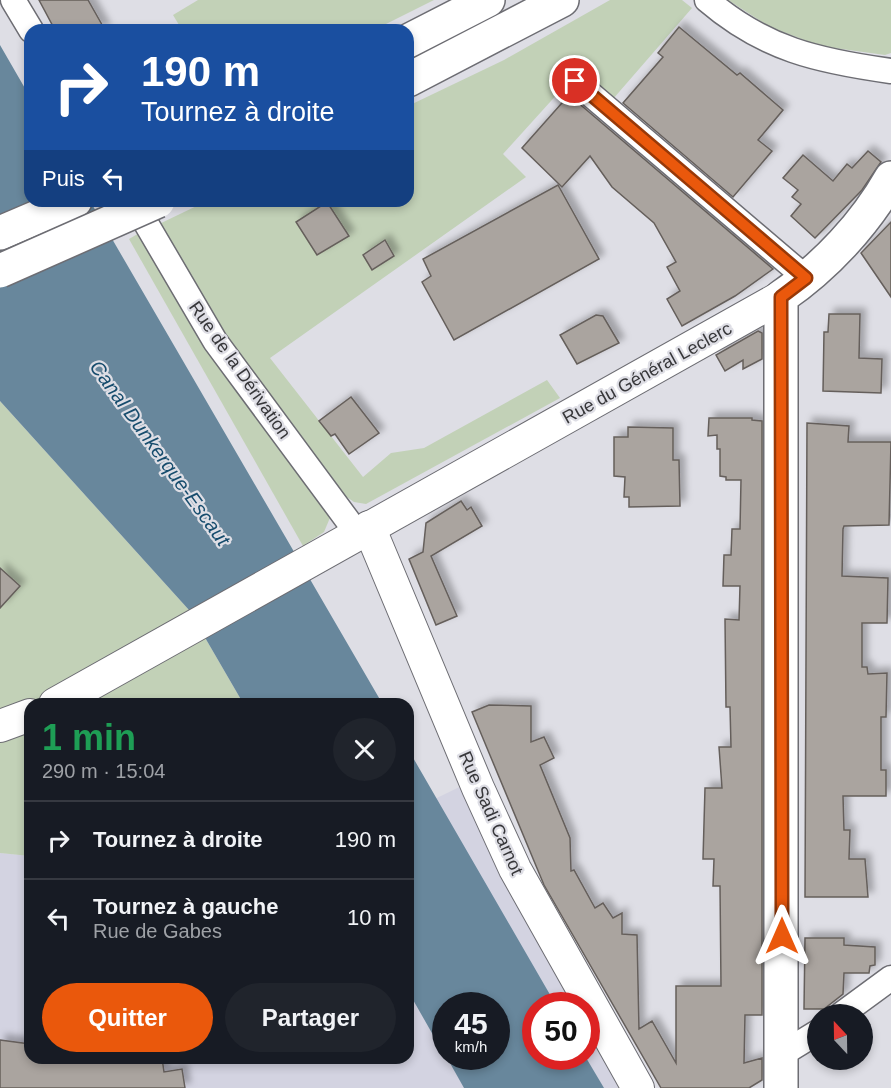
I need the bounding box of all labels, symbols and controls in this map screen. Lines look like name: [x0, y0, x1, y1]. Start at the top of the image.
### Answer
icon: right: [42, 48, 120, 126]
text: 190 m: [141, 48, 260, 95]
pin: [549, 55, 600, 106]
icon: arrive: [558, 64, 591, 97]
text: Tournez à droite: [141, 97, 335, 127]
icon: left: [97, 162, 130, 195]
text: Puis: [42, 166, 85, 191]
street label: Rue de la Dérivation: [185, 297, 295, 443]
street label: Rue du Général Leclerc: [559, 318, 735, 428]
water label: Canal Dunkerque-Escaut: [85, 356, 235, 551]
text: 1 min: [42, 717, 136, 758]
button: close: [333, 718, 396, 781]
street label: Rue Sadi Carnot: [455, 748, 527, 878]
text: 290 m · 15:04: [42, 760, 165, 782]
icon: right: [42, 824, 75, 857]
text: Tournez à droite: [93, 827, 263, 852]
text: 190 m: [335, 827, 396, 852]
text: Tournez à gauche: [93, 894, 278, 919]
icon: left: [42, 902, 75, 935]
position arrow: [750, 904, 814, 968]
text: 10 m: [347, 905, 396, 930]
text: Rue de Gabes: [93, 920, 222, 942]
button: Quitter: [42, 983, 213, 1052]
button: Partager: [225, 983, 396, 1052]
speed limit sign: 50: [522, 992, 600, 1070]
north arrow: [807, 1004, 873, 1070]
map controls: [807, 1004, 873, 1070]
text: 45: [454, 1007, 488, 1040]
text: km/h: [455, 1038, 487, 1055]

